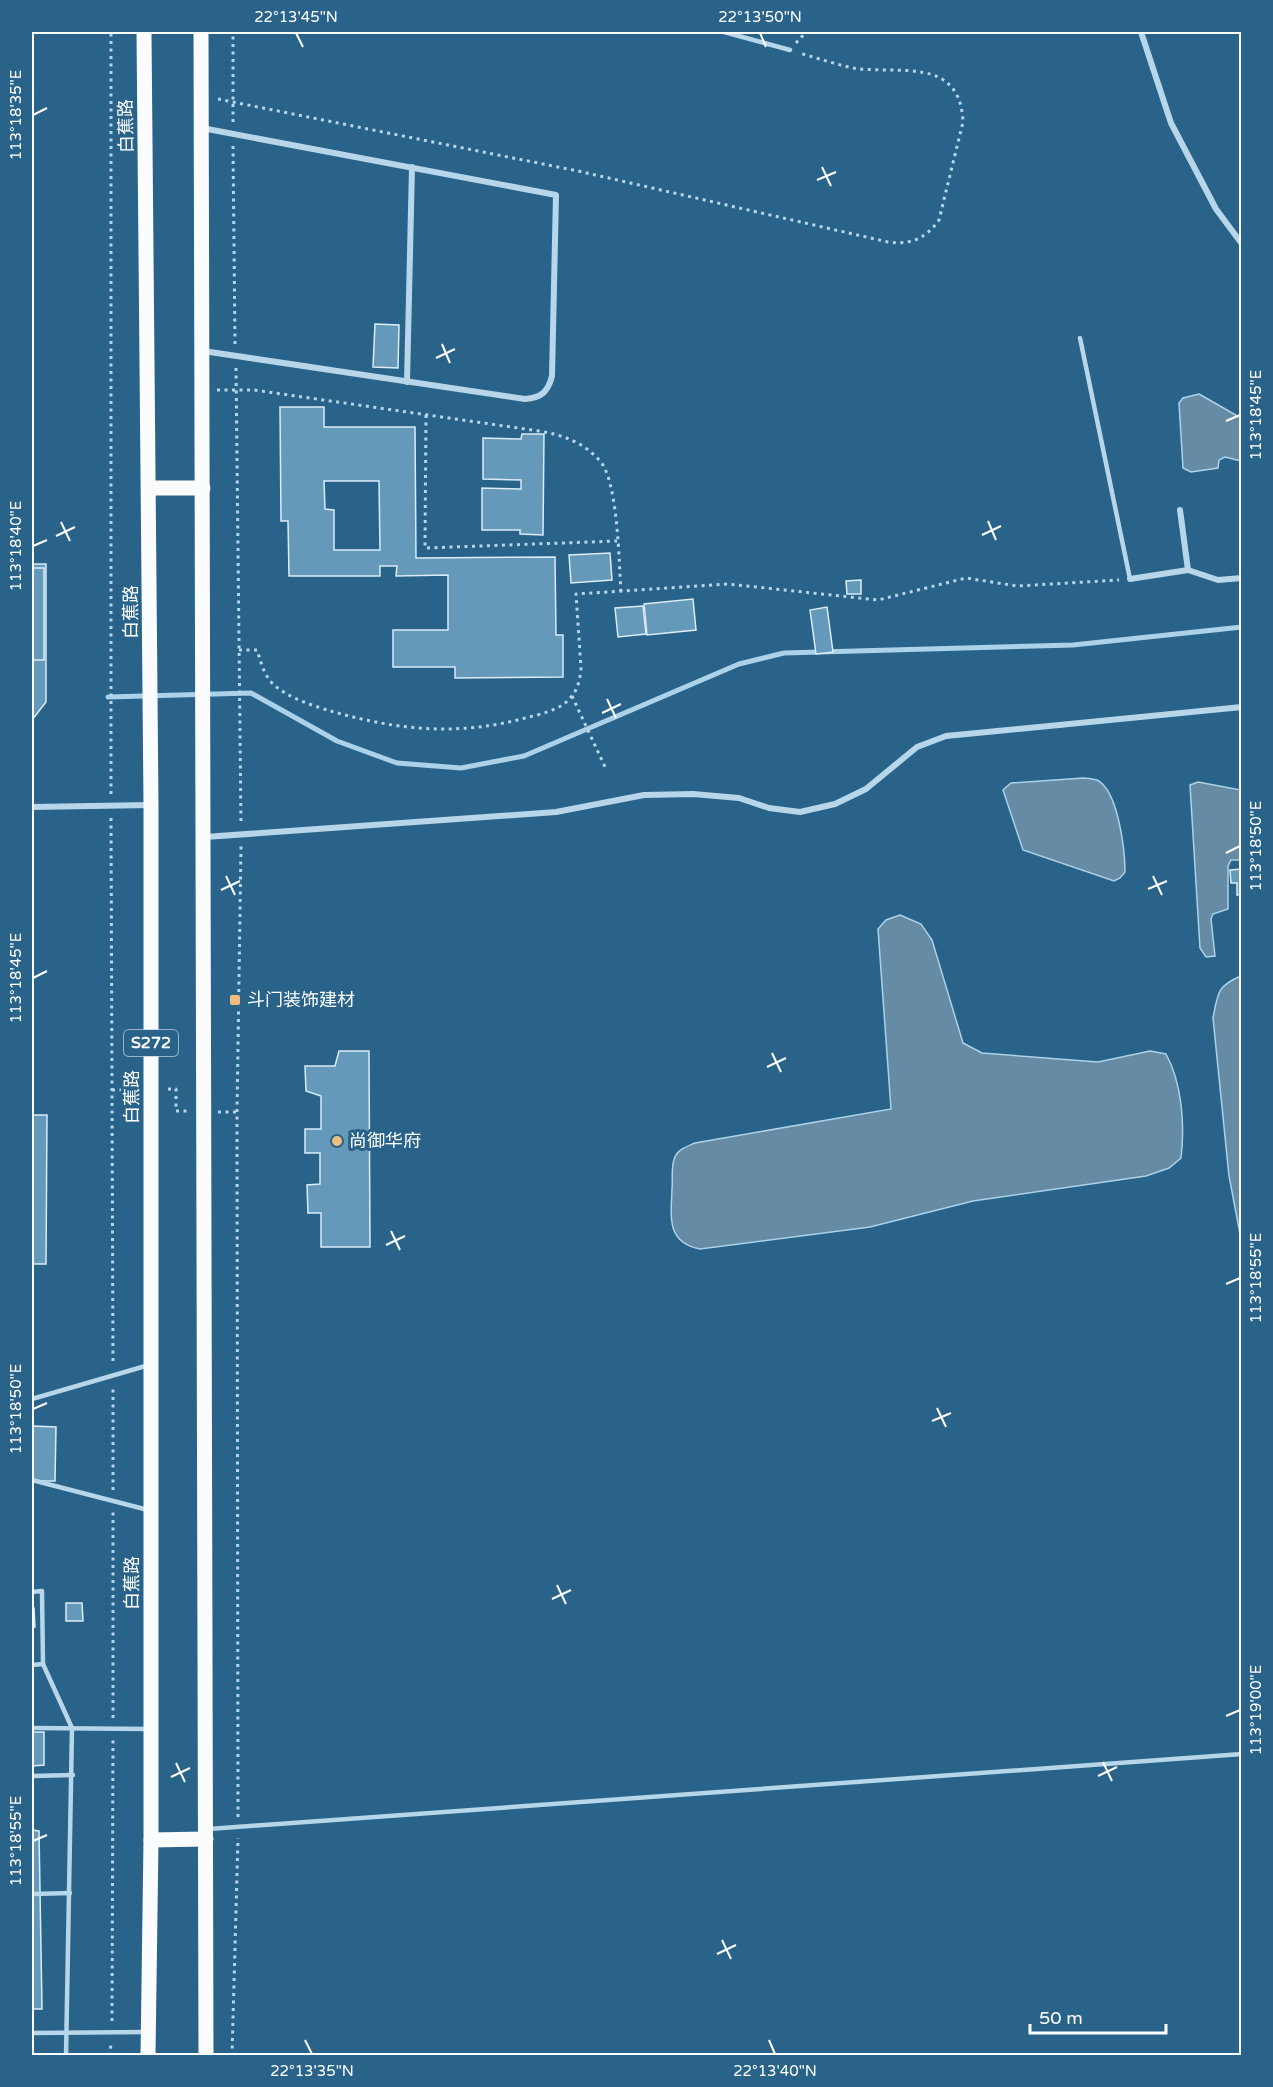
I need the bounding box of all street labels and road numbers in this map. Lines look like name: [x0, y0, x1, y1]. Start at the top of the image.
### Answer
street label: 白蕉路: [115, 99, 137, 153]
street label: 白蕉路: [120, 585, 142, 639]
road number: S272: [124, 1030, 178, 1056]
street label: 白蕉路: [121, 1070, 143, 1124]
street label: 白蕉路: [121, 1556, 143, 1610]

